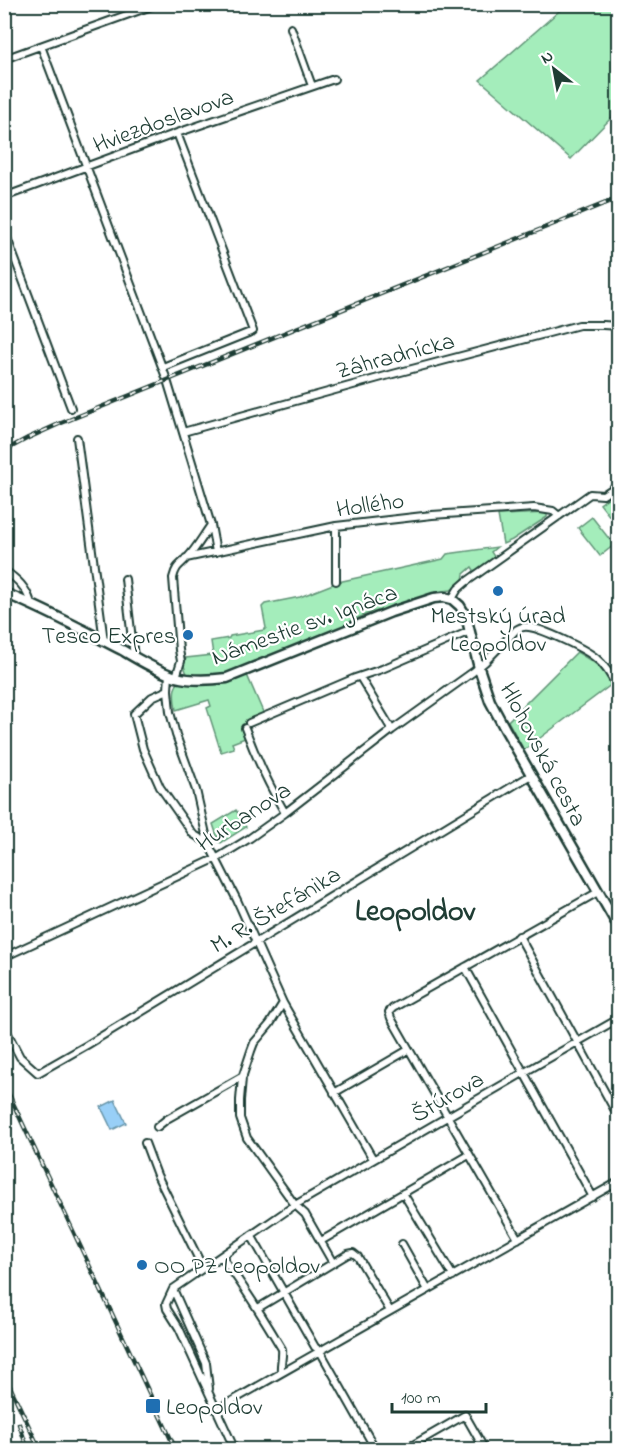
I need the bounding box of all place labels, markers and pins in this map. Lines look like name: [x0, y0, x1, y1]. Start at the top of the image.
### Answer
marker: Mestský úrad Leopoldov: [491, 584, 505, 598]
place label: Mestský úrad Leopoldov: [430, 600, 566, 663]
place label: Tesco Expres: [41, 620, 176, 655]
marker: Tesco Expres: [181, 628, 195, 642]
place label: OO PZ Leopoldov: [154, 1250, 321, 1285]
marker: OO PZ Leopoldov: [135, 1258, 149, 1272]
place label: Leopoldov: [166, 1391, 263, 1426]
marker: Leopoldov: [144, 1397, 162, 1415]

